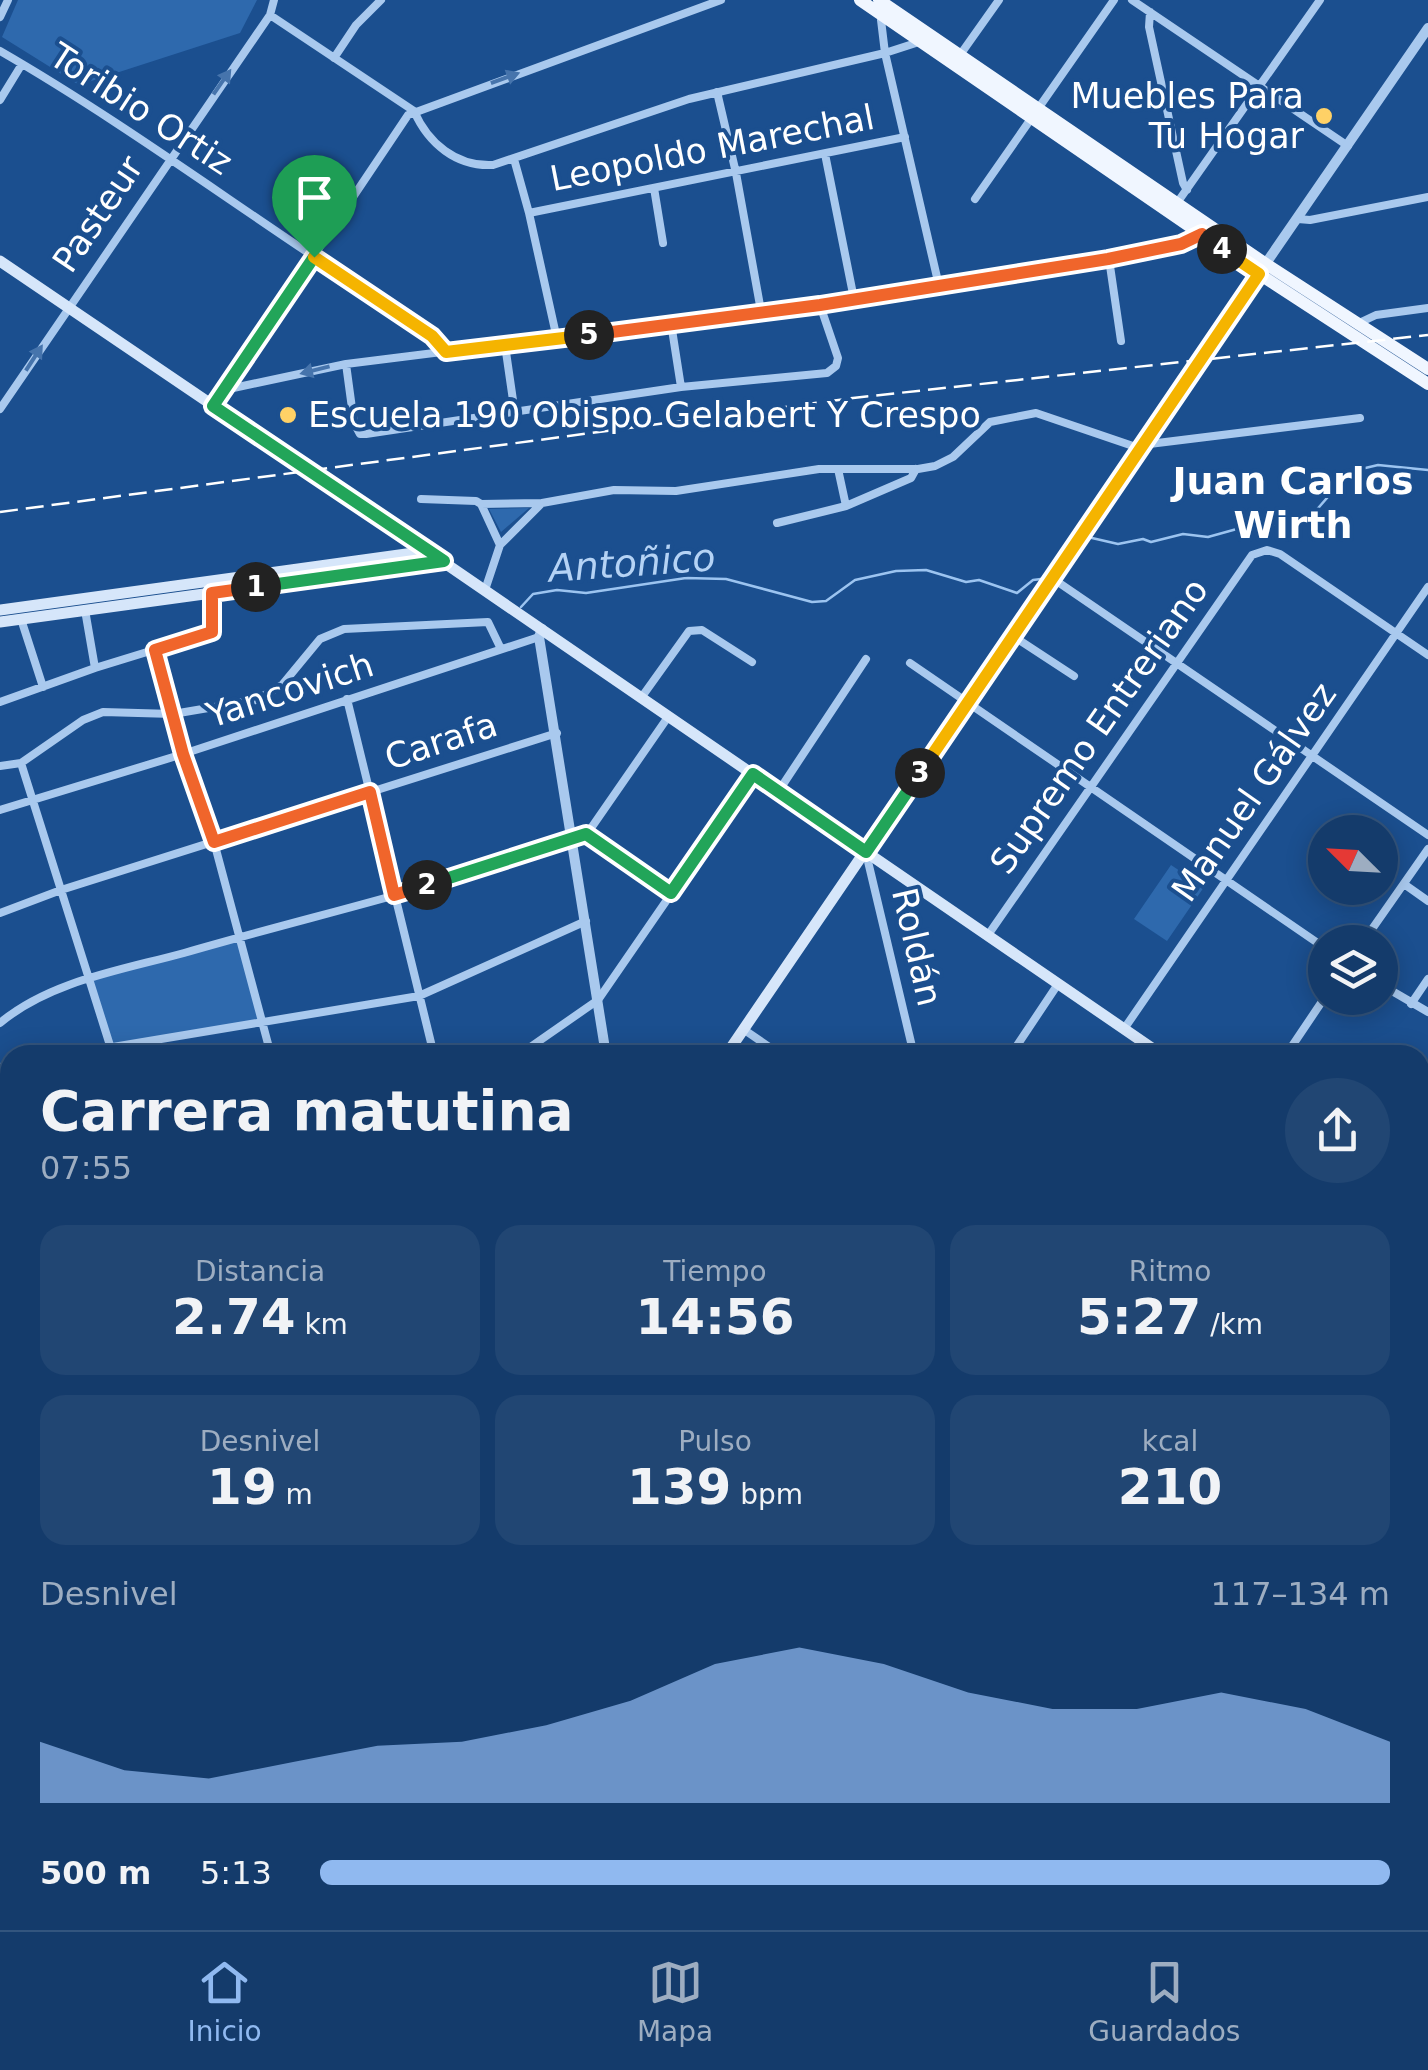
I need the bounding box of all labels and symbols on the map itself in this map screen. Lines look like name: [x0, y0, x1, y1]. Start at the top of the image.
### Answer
street label: Toribio Ortiz: [42, 35, 240, 183]
one-way arrow: [212, 69, 231, 96]
one-way arrow: [491, 70, 521, 85]
place label: Muebles Para Tu Hogar: [1070, 76, 1305, 156]
street label: Leopoldo Marechal: [547, 97, 877, 199]
marker: Muebles Para Tu Hogar: [1313, 105, 1335, 127]
street label: Pasteur: [45, 148, 152, 280]
pin: [272, 155, 357, 258]
pin: 4: [1197, 224, 1247, 274]
pin: 5: [564, 310, 614, 360]
one-way arrow: [24, 344, 43, 371]
one-way arrow: [299, 363, 330, 378]
place label: Escuela 190 Obispo Gelabert Y Crespo: [308, 395, 981, 435]
marker: Escuela 190 Obispo Gelabert Y Crespo: [277, 404, 299, 426]
district label: Juan Carlos Wirth: [1169, 459, 1414, 547]
water label: Antoñico: [544, 535, 717, 591]
pin: 1: [231, 562, 281, 612]
street label: Supremo Entreriano: [982, 571, 1216, 881]
street label: Yancovich: [201, 644, 378, 736]
street label: Manuel Gálvez: [1164, 675, 1344, 909]
street label: Carafa: [380, 704, 502, 778]
pin: 3: [895, 748, 945, 798]
north arrow: [1308, 815, 1398, 905]
pin: 2: [402, 860, 452, 910]
street label: Roldán: [884, 884, 950, 1010]

